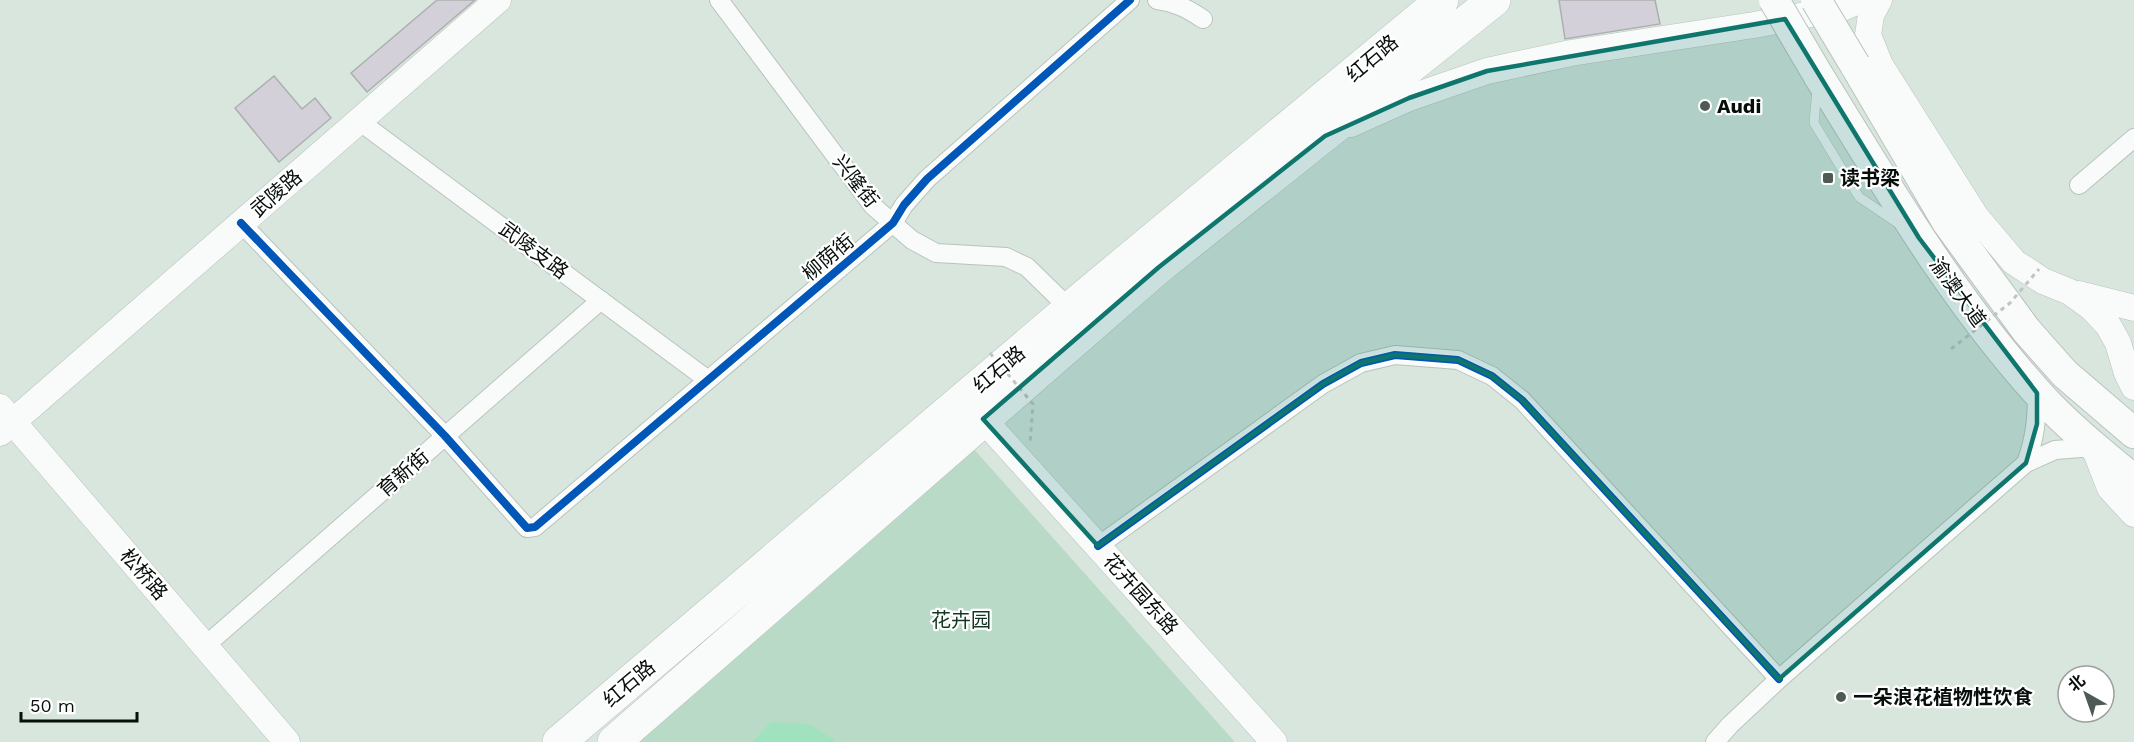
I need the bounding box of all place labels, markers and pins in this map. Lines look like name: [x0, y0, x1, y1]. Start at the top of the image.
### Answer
place label: Audi: [1717, 94, 1761, 118]
marker: Audi: [1698, 99, 1712, 113]
place label: 读书梁: [1840, 166, 1900, 190]
marker: 读书梁: [1821, 171, 1835, 185]
place label: 一朵浪花植物性饮食: [1853, 685, 2033, 709]
marker: 一朵浪花植物性饮食: [1834, 690, 1848, 704]

